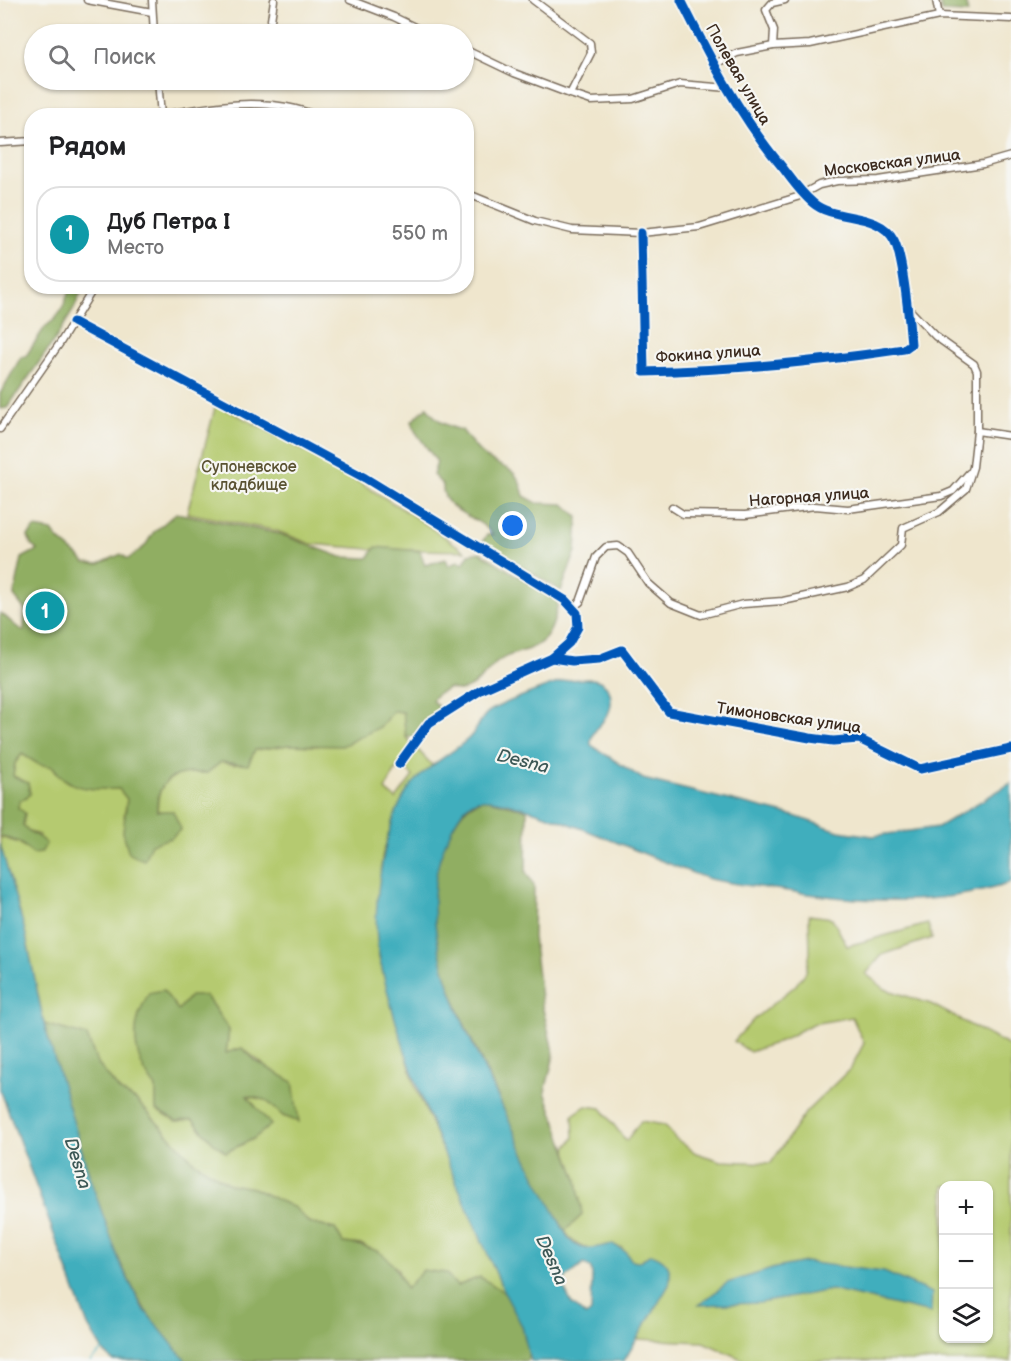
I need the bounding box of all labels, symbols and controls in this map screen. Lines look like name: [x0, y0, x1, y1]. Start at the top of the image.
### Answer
street label: Полевая улица: [701, 21, 775, 129]
search box: [24, 24, 474, 90]
icon: search: [45, 41, 78, 74]
text: Поиск: [93, 44, 156, 71]
text: Рядом: [48, 132, 126, 163]
street label: Московская улица: [823, 146, 962, 181]
text: Дуб Петра I: [107, 209, 231, 236]
text: 1: [65, 222, 74, 246]
text: 550 m: [391, 222, 448, 246]
text: Место: [107, 236, 164, 260]
street label: Фокина улица: [655, 341, 762, 368]
park label: Супоневское кладбище: [201, 458, 297, 495]
street label: Нагорная улица: [748, 484, 870, 511]
your location: [498, 511, 527, 540]
pin: 1: [26, 588, 64, 634]
street label: Тимоновская улица: [715, 699, 863, 738]
water label: Desna: [495, 745, 551, 778]
water label: Desna: [60, 1135, 95, 1191]
map controls: [939, 1181, 993, 1343]
button: +: [939, 1181, 993, 1235]
water label: Desna: [531, 1232, 572, 1288]
button: −: [939, 1235, 993, 1289]
button: layers: [939, 1289, 993, 1343]

